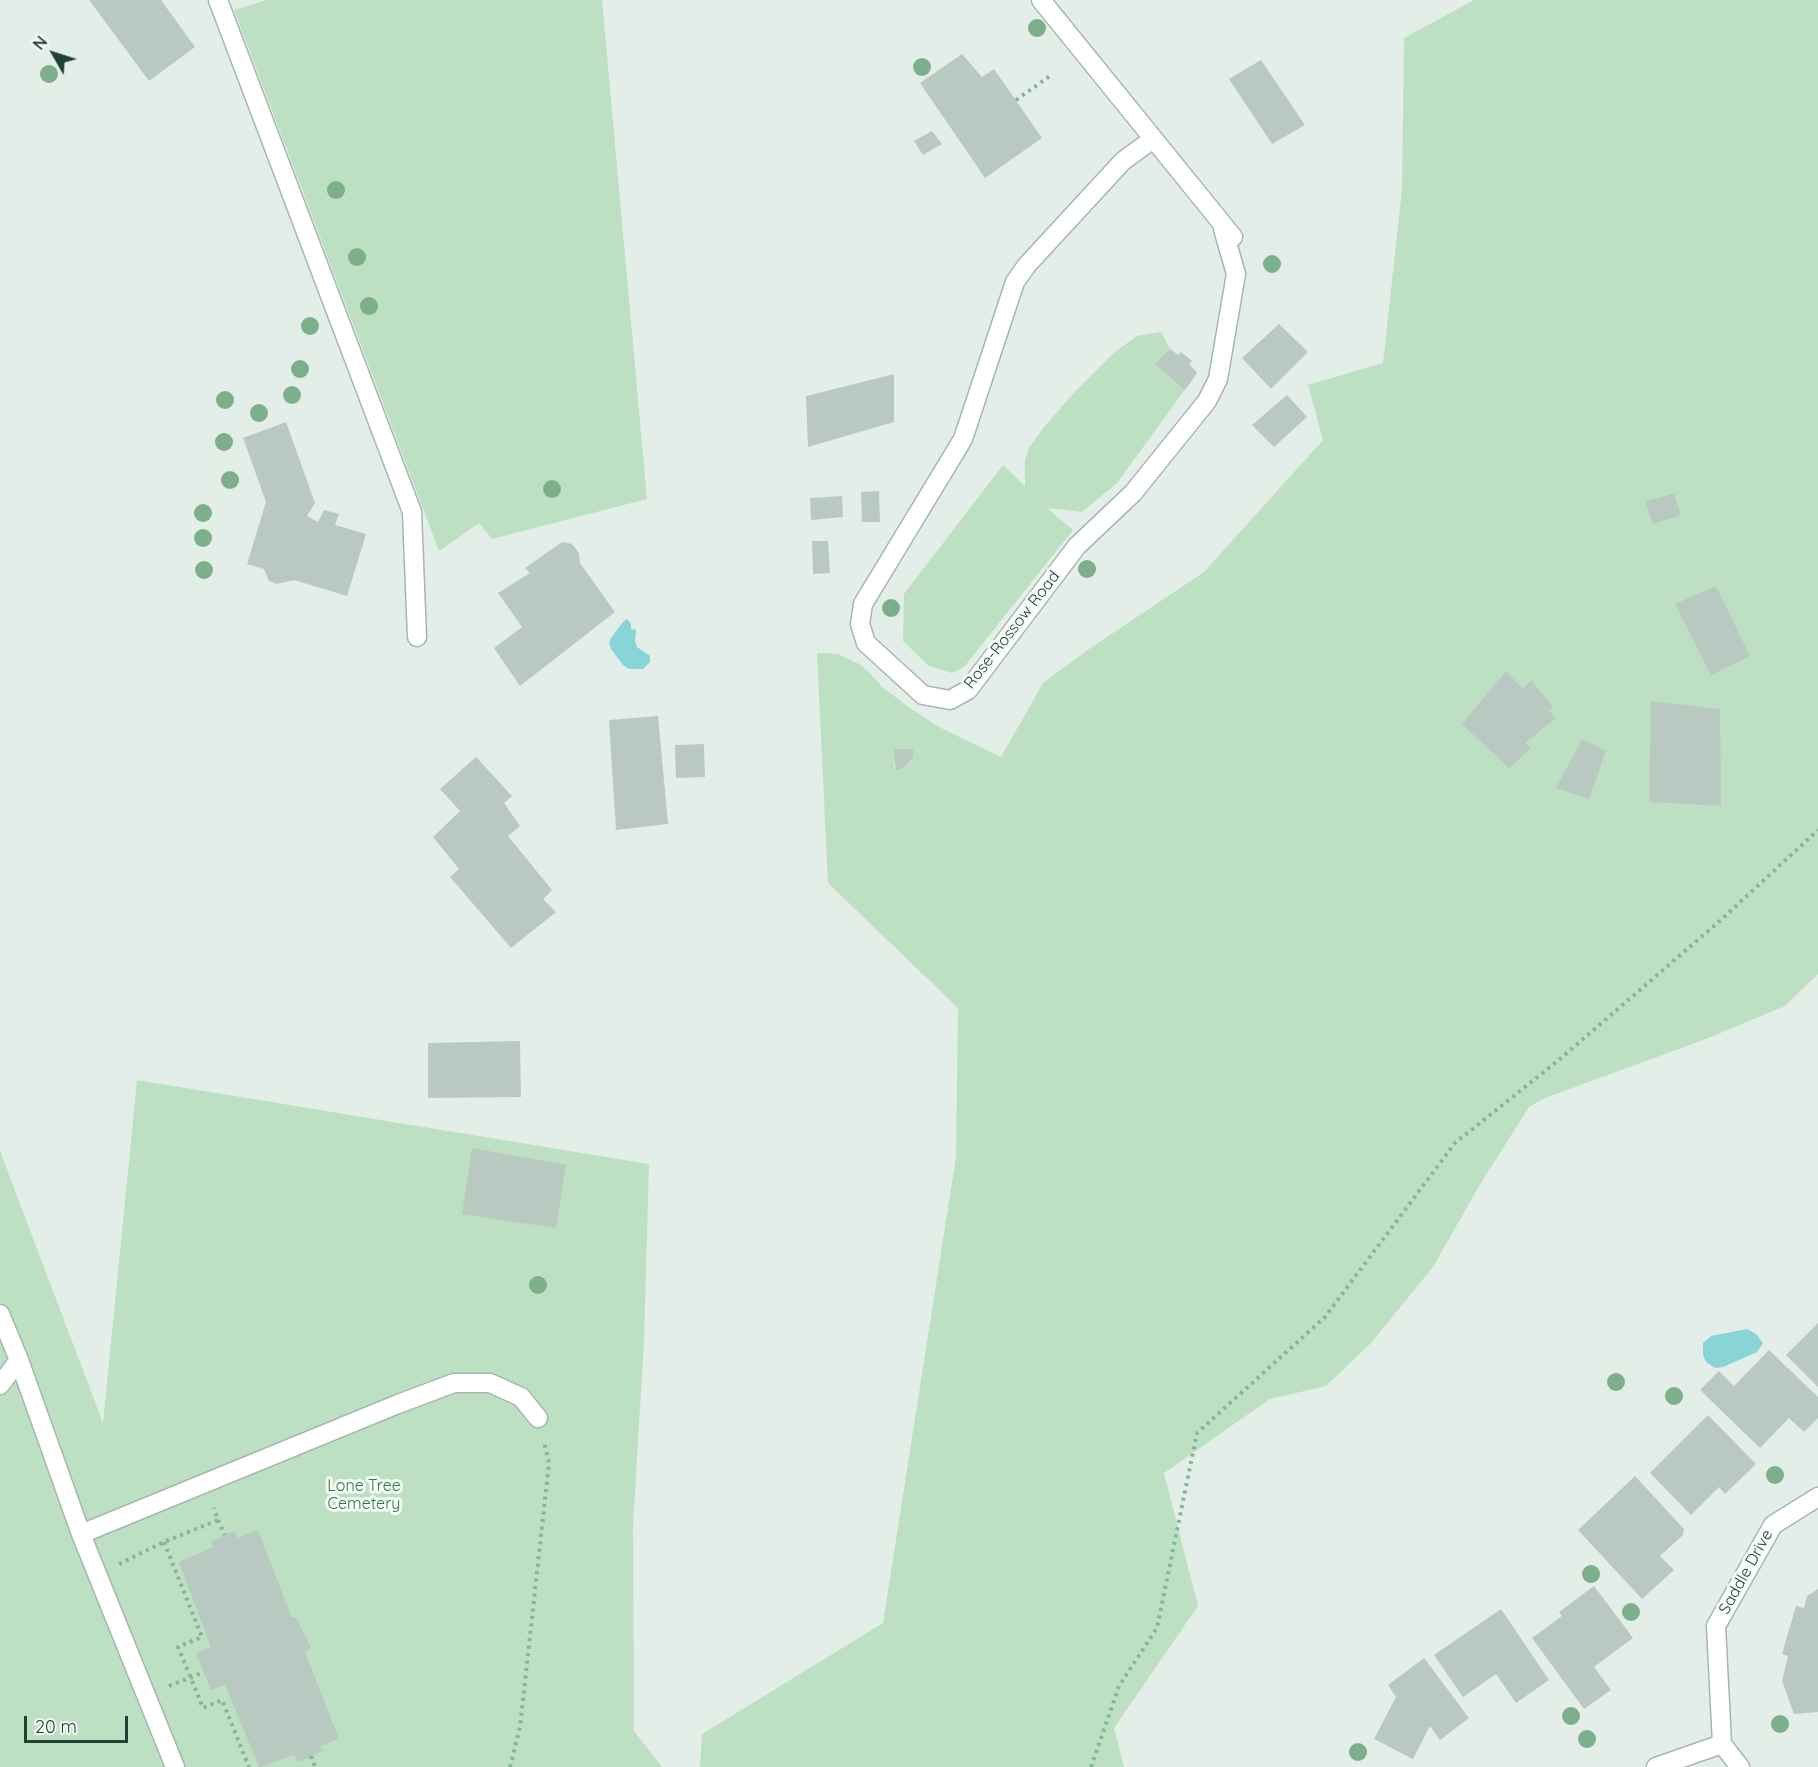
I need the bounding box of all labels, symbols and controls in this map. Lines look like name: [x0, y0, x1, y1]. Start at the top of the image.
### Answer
north arrow: [24, 24, 84, 84]
text: N: [29, 32, 51, 54]
street label: Rose-Rossow Road: [960, 567, 1064, 693]
park label: Lone Tree Cemetery: [327, 1476, 401, 1514]
street label: Saddle Drive: [1715, 1526, 1777, 1618]
scale bar: [27, 1704, 130, 1742]
text: 20 m: [35, 1715, 77, 1738]

